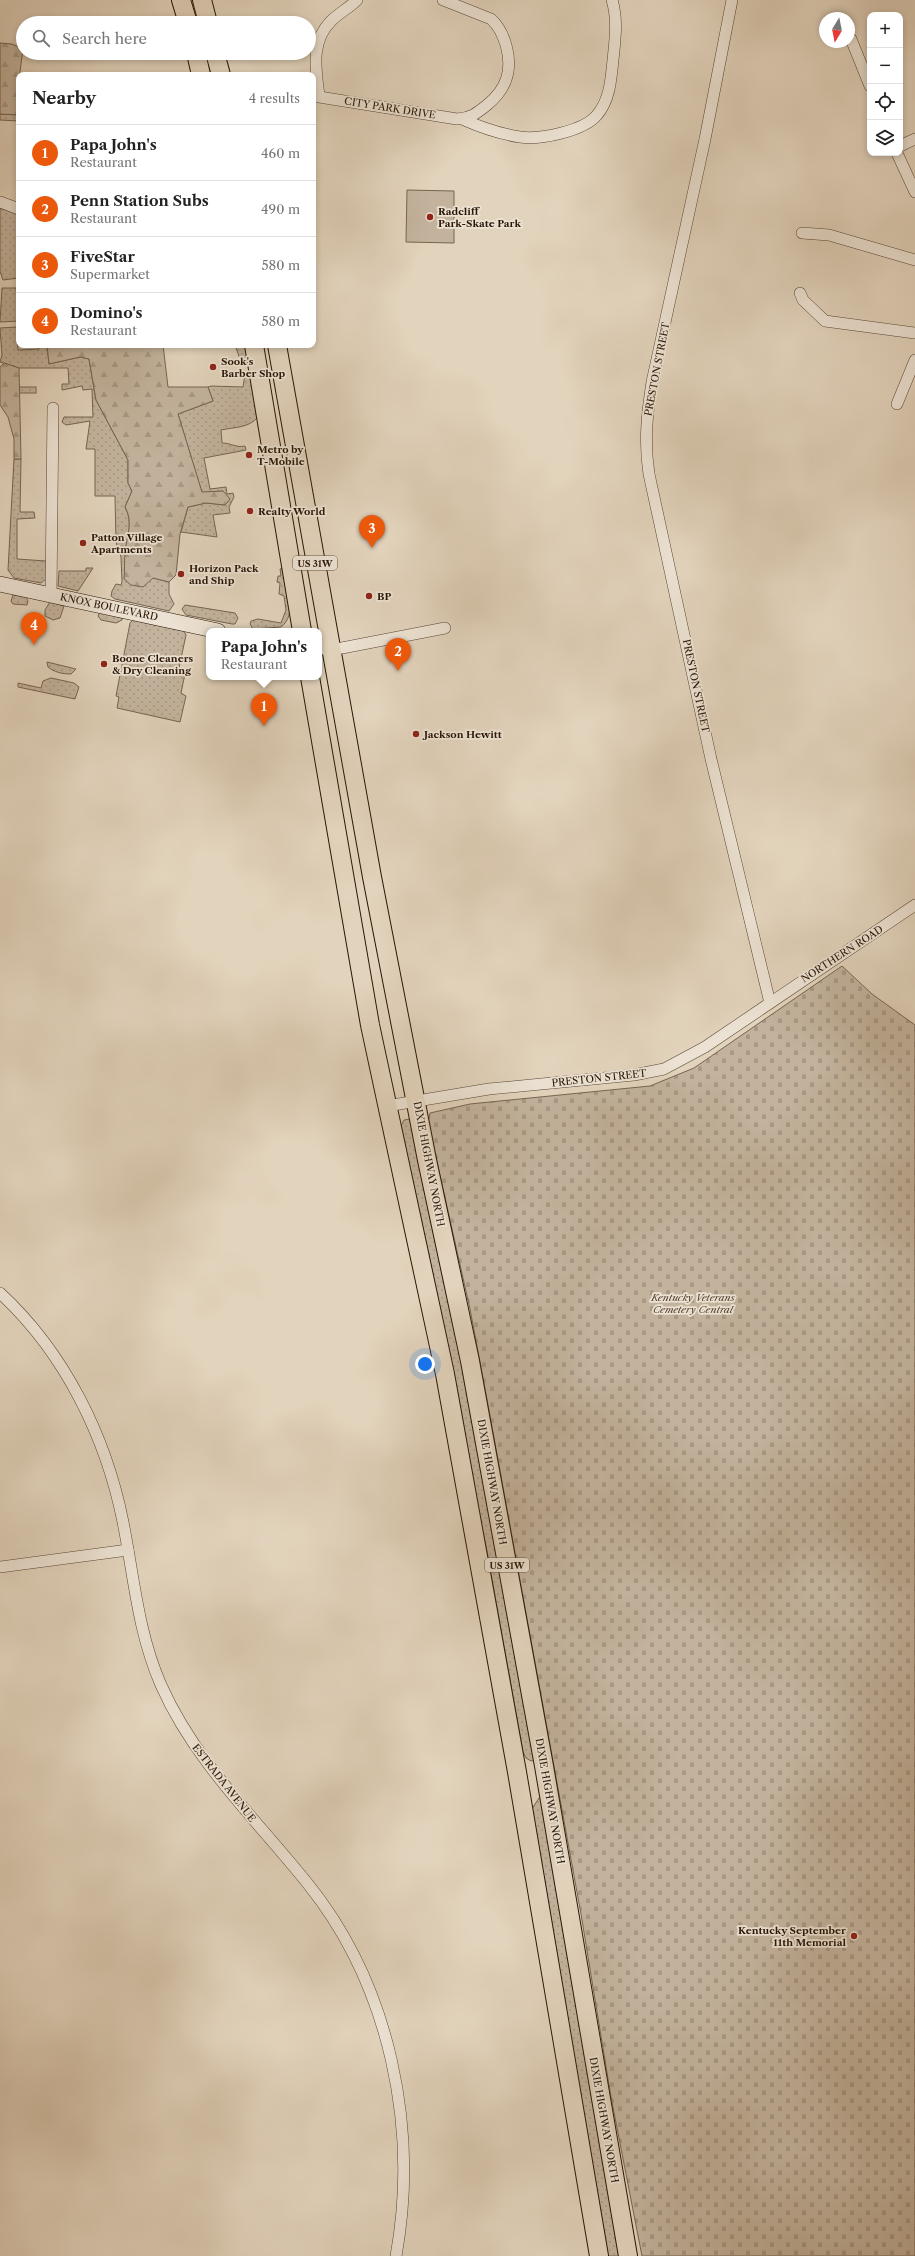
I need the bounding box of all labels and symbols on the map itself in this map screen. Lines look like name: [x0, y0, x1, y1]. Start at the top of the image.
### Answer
north arrow: [819, 12, 855, 48]
street label: CITY PARK DRIVE: [343, 94, 437, 122]
place label: Radcliff Park-Skate Park: [438, 205, 521, 230]
marker: Radcliff Park-Skate Park: [425, 212, 435, 222]
street label: PRESTON STREET: [642, 320, 673, 417]
place label: Sook's Barber Shop: [221, 355, 286, 380]
marker: Sook's Barber Shop: [208, 362, 218, 372]
place label: Metro by T-Mobile: [257, 443, 305, 468]
marker: Metro by T-Mobile: [244, 450, 254, 460]
place label: Realty World: [258, 505, 326, 518]
marker: Realty World: [245, 506, 255, 516]
pin: 3: [359, 515, 385, 548]
place label: Patton Village Apartments: [90, 531, 163, 556]
marker: Patton Village Apartments: [78, 538, 88, 548]
road number: US 31W: [293, 556, 337, 570]
place label: Horizon Pack and Ship: [189, 562, 259, 587]
marker: Horizon Pack and Ship: [176, 569, 186, 579]
street label: KNOX BOULEVARD: [59, 590, 159, 624]
place label: BP: [377, 590, 391, 603]
marker: BP: [364, 591, 374, 601]
pin: 4: [21, 612, 47, 645]
pin: 2: [385, 638, 411, 671]
street label: PRESTON STREET: [680, 638, 712, 735]
place label: Boone Cleaners & Dry Cleaning: [112, 652, 194, 677]
marker: Boone Cleaners & Dry Cleaning: [99, 659, 109, 669]
pin: 1: [251, 693, 277, 726]
place label: Jackson Hewitt: [422, 728, 502, 741]
marker: Jackson Hewitt: [411, 729, 421, 739]
street label: NORTHERN ROAD: [798, 923, 886, 985]
street label: PRESTON STREET: [551, 1066, 648, 1089]
street label: DIXIE HIGHWAY NORTH: [410, 1100, 448, 1228]
park label: Kentucky Veterans Cemetery Central: [650, 1291, 735, 1316]
your location: [415, 1354, 435, 1374]
street label: DIXIE HIGHWAY NORTH: [475, 1418, 510, 1546]
road number: US 31W: [485, 1558, 529, 1572]
street label: DIXIE HIGHWAY NORTH: [533, 1737, 568, 1865]
street label: ESTRADA AVENUE: [189, 1741, 259, 1825]
place label: Kentucky September 11th Memorial: [738, 1924, 846, 1949]
marker: Kentucky September 11th Memorial: [849, 1931, 859, 1941]
street label: DIXIE HIGHWAY NORTH: [587, 2056, 622, 2184]

